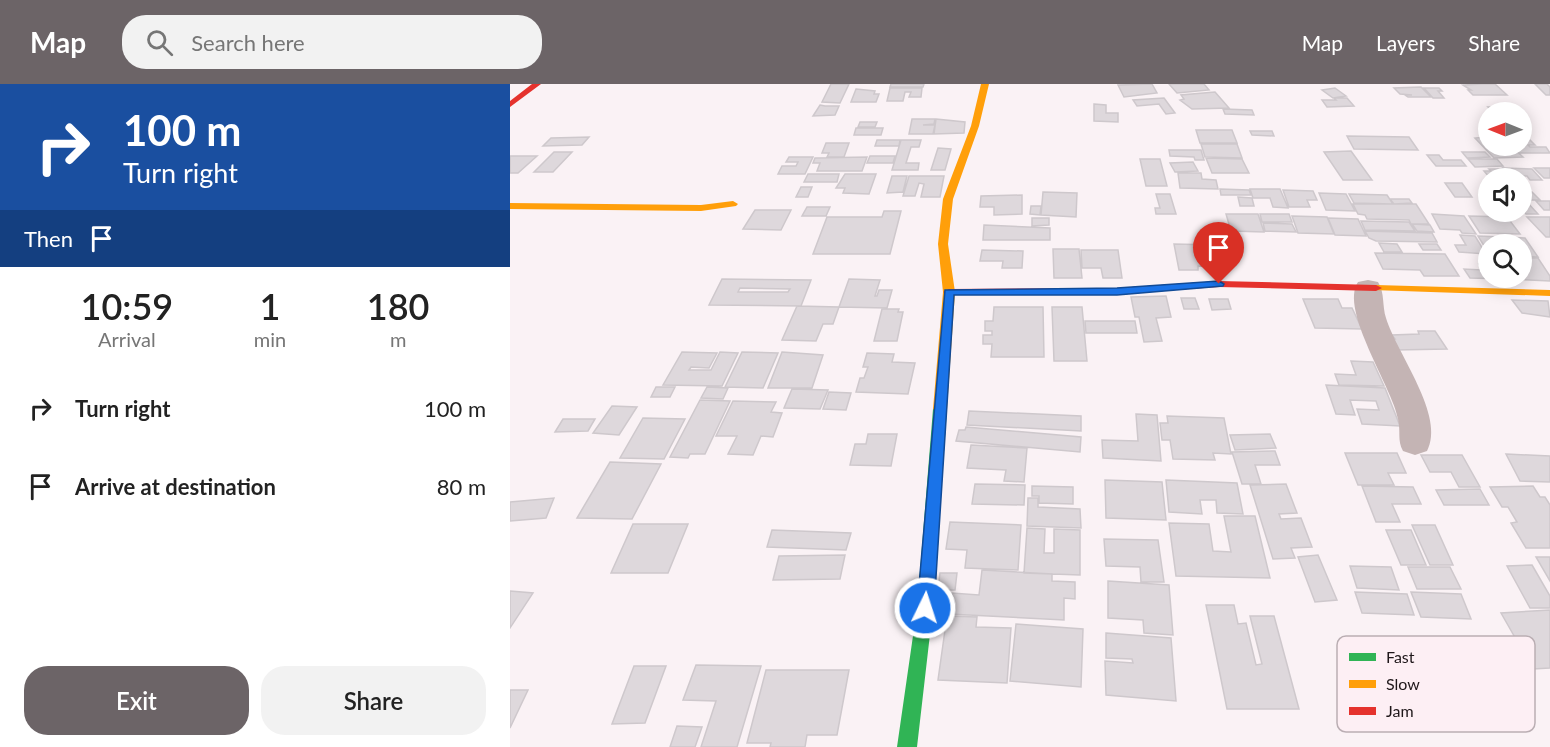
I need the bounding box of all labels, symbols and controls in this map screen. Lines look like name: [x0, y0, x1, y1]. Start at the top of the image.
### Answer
search box: [122, 15, 542, 69]
text: Map: [30, 25, 86, 59]
icon: search: [143, 26, 176, 59]
text: Search here: [191, 29, 305, 56]
text: Map: [1302, 30, 1343, 55]
text: Layers: [1376, 30, 1435, 55]
text: Share: [1468, 30, 1520, 55]
north arrow: [1478, 102, 1532, 156]
map controls: [1478, 102, 1532, 288]
text: 100 m: [123, 105, 241, 155]
icon: right: [24, 108, 102, 186]
text: Turn right: [123, 156, 238, 189]
button: sound: [1478, 168, 1532, 222]
icon: arrive: [85, 222, 118, 255]
pin: [1193, 222, 1244, 284]
text: Then: [24, 225, 73, 252]
icon: arrive: [1202, 231, 1235, 264]
button: search: [1478, 234, 1532, 288]
text: 10:59: [81, 284, 173, 328]
text: 1: [260, 284, 280, 328]
text: 180: [367, 284, 429, 328]
text: Arrival: [98, 327, 156, 351]
text: min: [254, 327, 286, 351]
text: m: [390, 327, 406, 351]
icon: right: [24, 392, 57, 425]
text: Turn right: [75, 395, 170, 422]
text: 100 m: [424, 395, 486, 422]
icon: arrive: [24, 470, 57, 503]
text: Arrive at destination: [75, 473, 276, 500]
text: 80 m: [437, 473, 486, 500]
position arrow: [893, 576, 957, 640]
legend: [1337, 636, 1535, 732]
text: Fast: [1386, 647, 1415, 666]
button: Exit: [24, 666, 249, 735]
button: Share: [261, 666, 486, 735]
text: Slow: [1386, 674, 1420, 693]
text: Jam: [1386, 701, 1414, 720]

